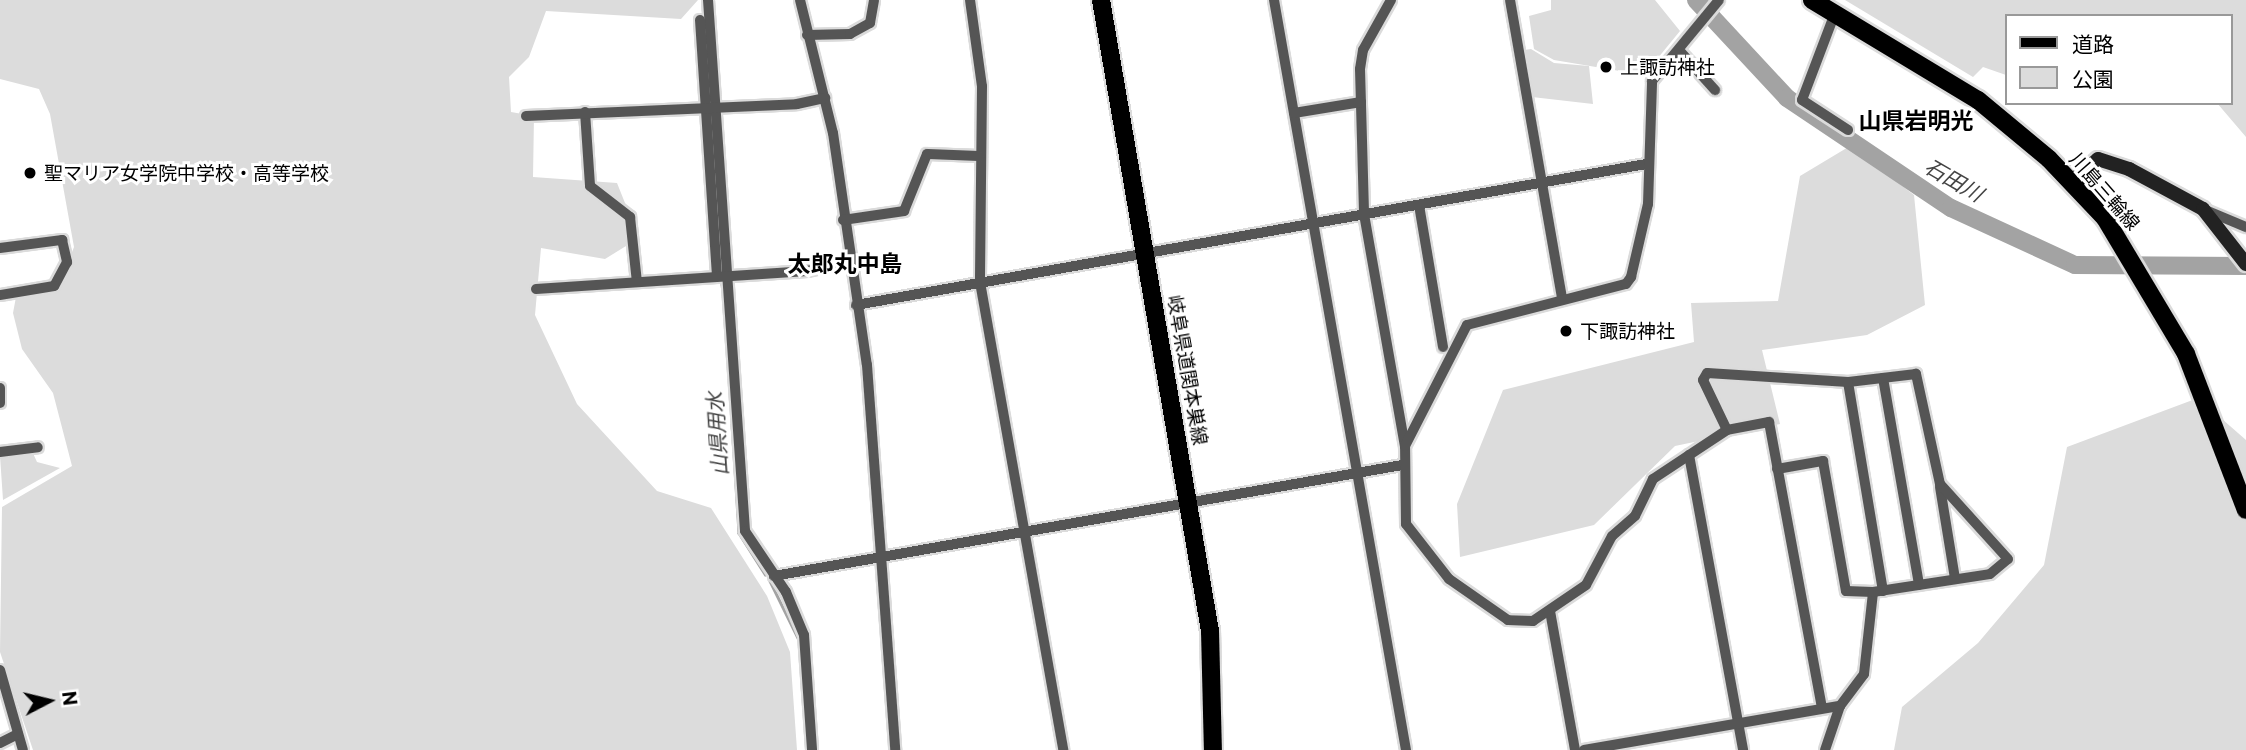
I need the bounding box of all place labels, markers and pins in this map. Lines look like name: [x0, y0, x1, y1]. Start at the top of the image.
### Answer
place label: 上諏訪神社: [1620, 56, 1715, 78]
marker: 上諏訪神社: [1598, 59, 1614, 75]
place label: 聖マリア女学院中学校・高等学校: [44, 162, 329, 184]
marker: 聖マリア女学院中学校・高等学校: [22, 165, 38, 181]
place label: 下諏訪神社: [1580, 320, 1675, 342]
marker: 下諏訪神社: [1558, 323, 1574, 339]

